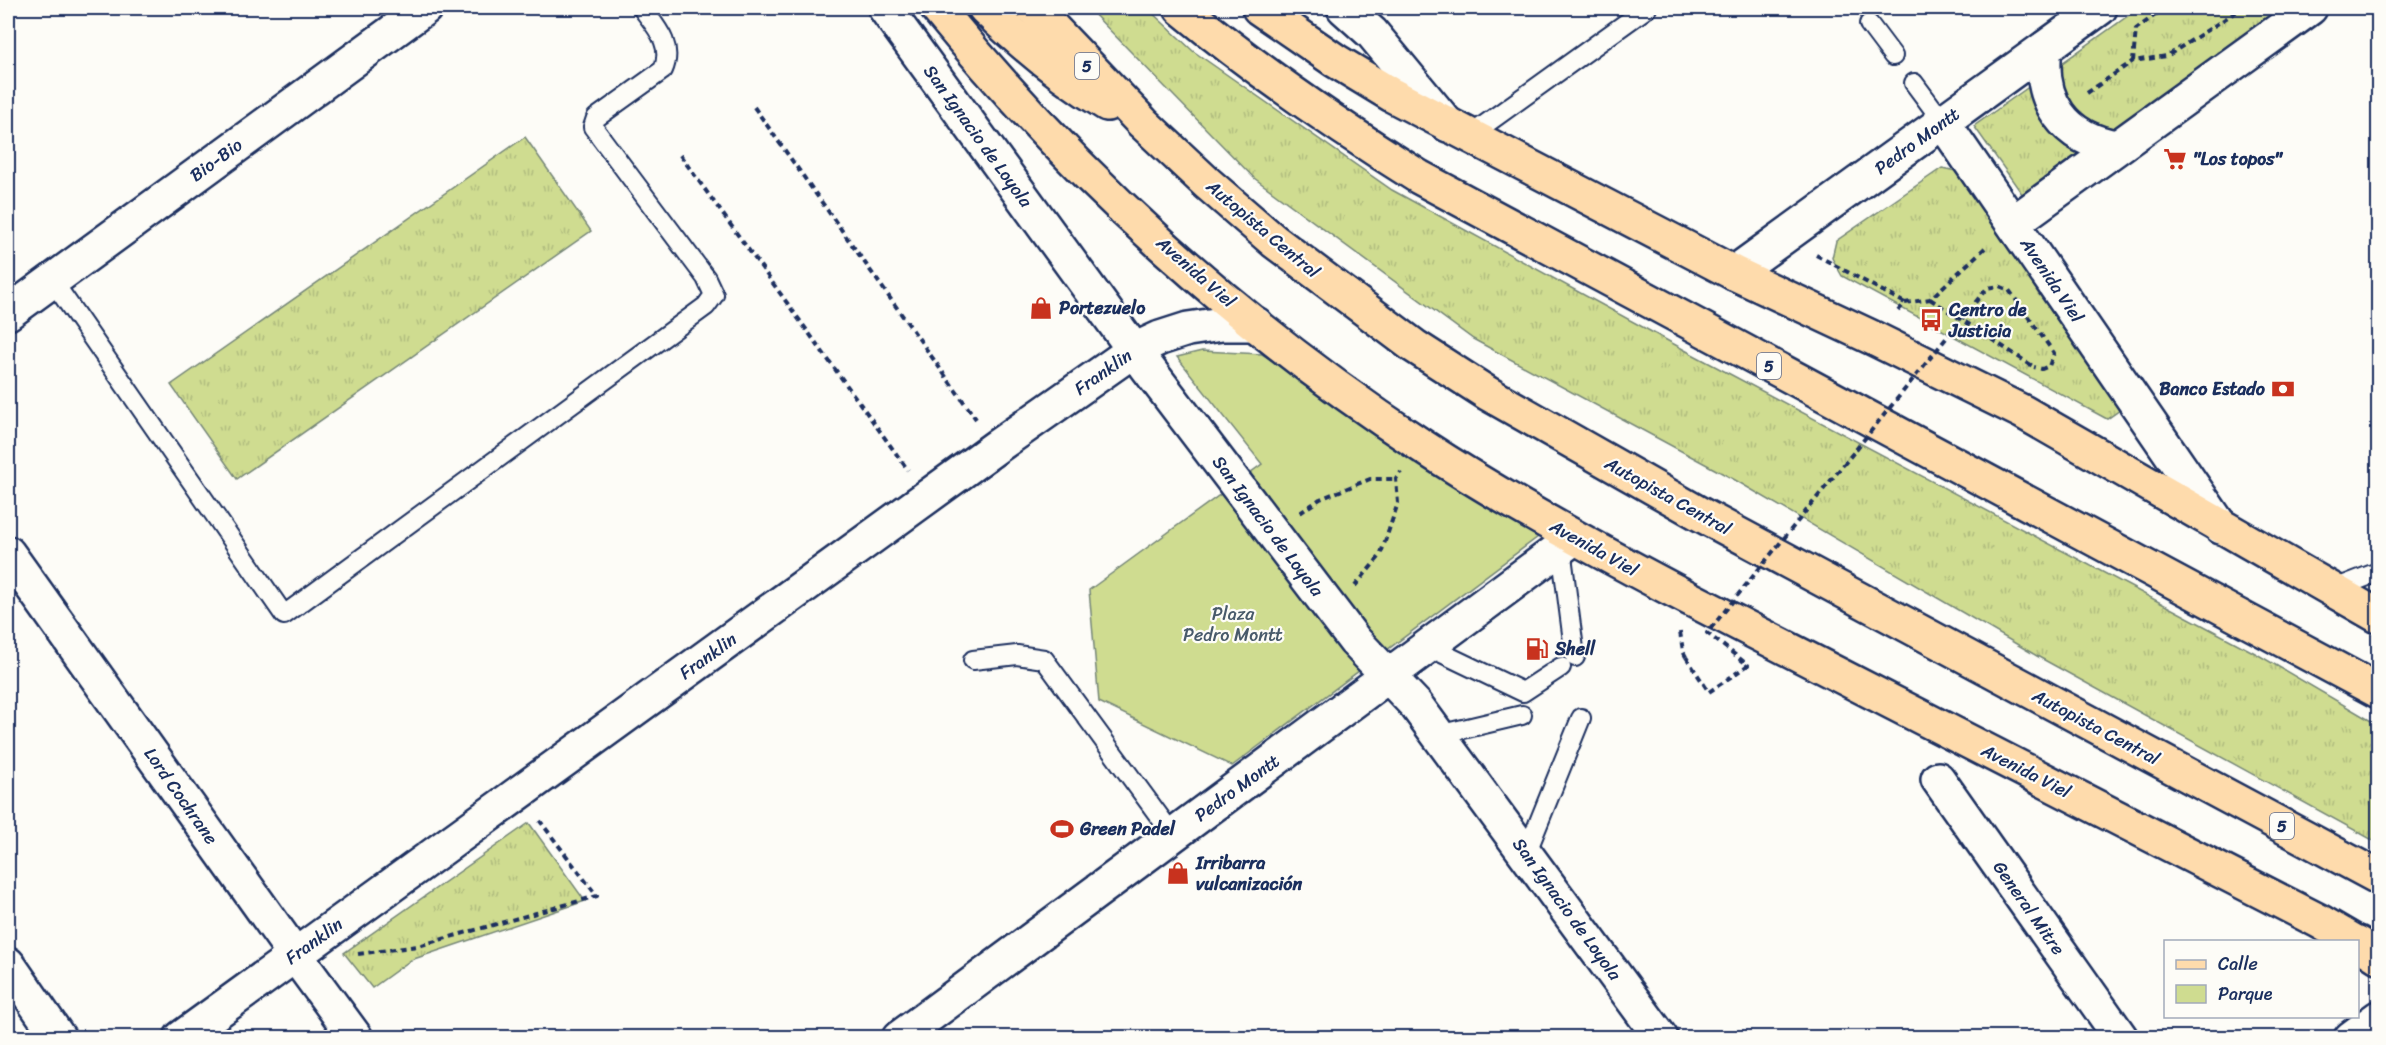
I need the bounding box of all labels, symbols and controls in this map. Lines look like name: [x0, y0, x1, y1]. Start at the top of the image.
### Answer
road number: 5: [1075, 53, 1099, 79]
street label: San Ignacio de Loyola: [915, 58, 1042, 215]
street label: Pedro Montt: [1867, 99, 1967, 183]
street label: Bio-Bio: [183, 130, 249, 190]
place label: "Los topos": [2193, 143, 2284, 175]
supermarket icon: "Los topos": [2162, 146, 2188, 172]
street label: Autopista Central: [1198, 171, 1328, 287]
street label: Avenida Viel: [1148, 227, 1244, 317]
street label: Avenida Viel: [2011, 230, 2093, 330]
place label: Portezuelo: [1059, 292, 1146, 324]
place label: Centro de Justicia: [1948, 294, 2027, 347]
shop icon: Portezuelo: [1028, 295, 1054, 321]
bus stop icon: Centro de Justicia: [1918, 307, 1944, 333]
street label: Franklin: [1067, 340, 1139, 404]
road number: 5: [1757, 353, 1781, 379]
place label: Banco Estado: [2159, 373, 2266, 405]
bank icon: Banco Estado: [2270, 376, 2296, 402]
street label: Autopista Central: [1598, 447, 1738, 545]
street label: San Ignacio de Loyola: [1204, 448, 1333, 605]
street label: Avenida Viel: [1543, 510, 1645, 586]
park label: Plaza Pedro Montt: [1183, 598, 1283, 651]
street label: Franklin: [672, 624, 744, 688]
place label: Shell: [1554, 633, 1596, 665]
fuel station icon: Shell: [1524, 636, 1550, 662]
street label: Autopista Central: [2025, 679, 2166, 775]
street label: Avenida Viel: [1974, 734, 2077, 808]
street label: Lord Cochrane: [135, 740, 227, 852]
street label: Pedro Montt: [1187, 746, 1287, 830]
place label: Green Padel: [1079, 813, 1176, 845]
road number: 5: [2270, 813, 2294, 839]
sports icon: Green Padel: [1049, 816, 1075, 842]
street label: San Ignacio de Loyola: [1504, 831, 1631, 988]
place label: Irribarra vulcanización: [1195, 847, 1303, 900]
street label: General Mitre: [1984, 854, 2074, 962]
shop icon: Irribarra vulcanización: [1165, 860, 1191, 886]
street label: Franklin: [278, 909, 350, 973]
legend: [2164, 940, 2359, 1018]
text: Calle: [2218, 948, 2258, 980]
text: Parque: [2218, 978, 2273, 1010]

